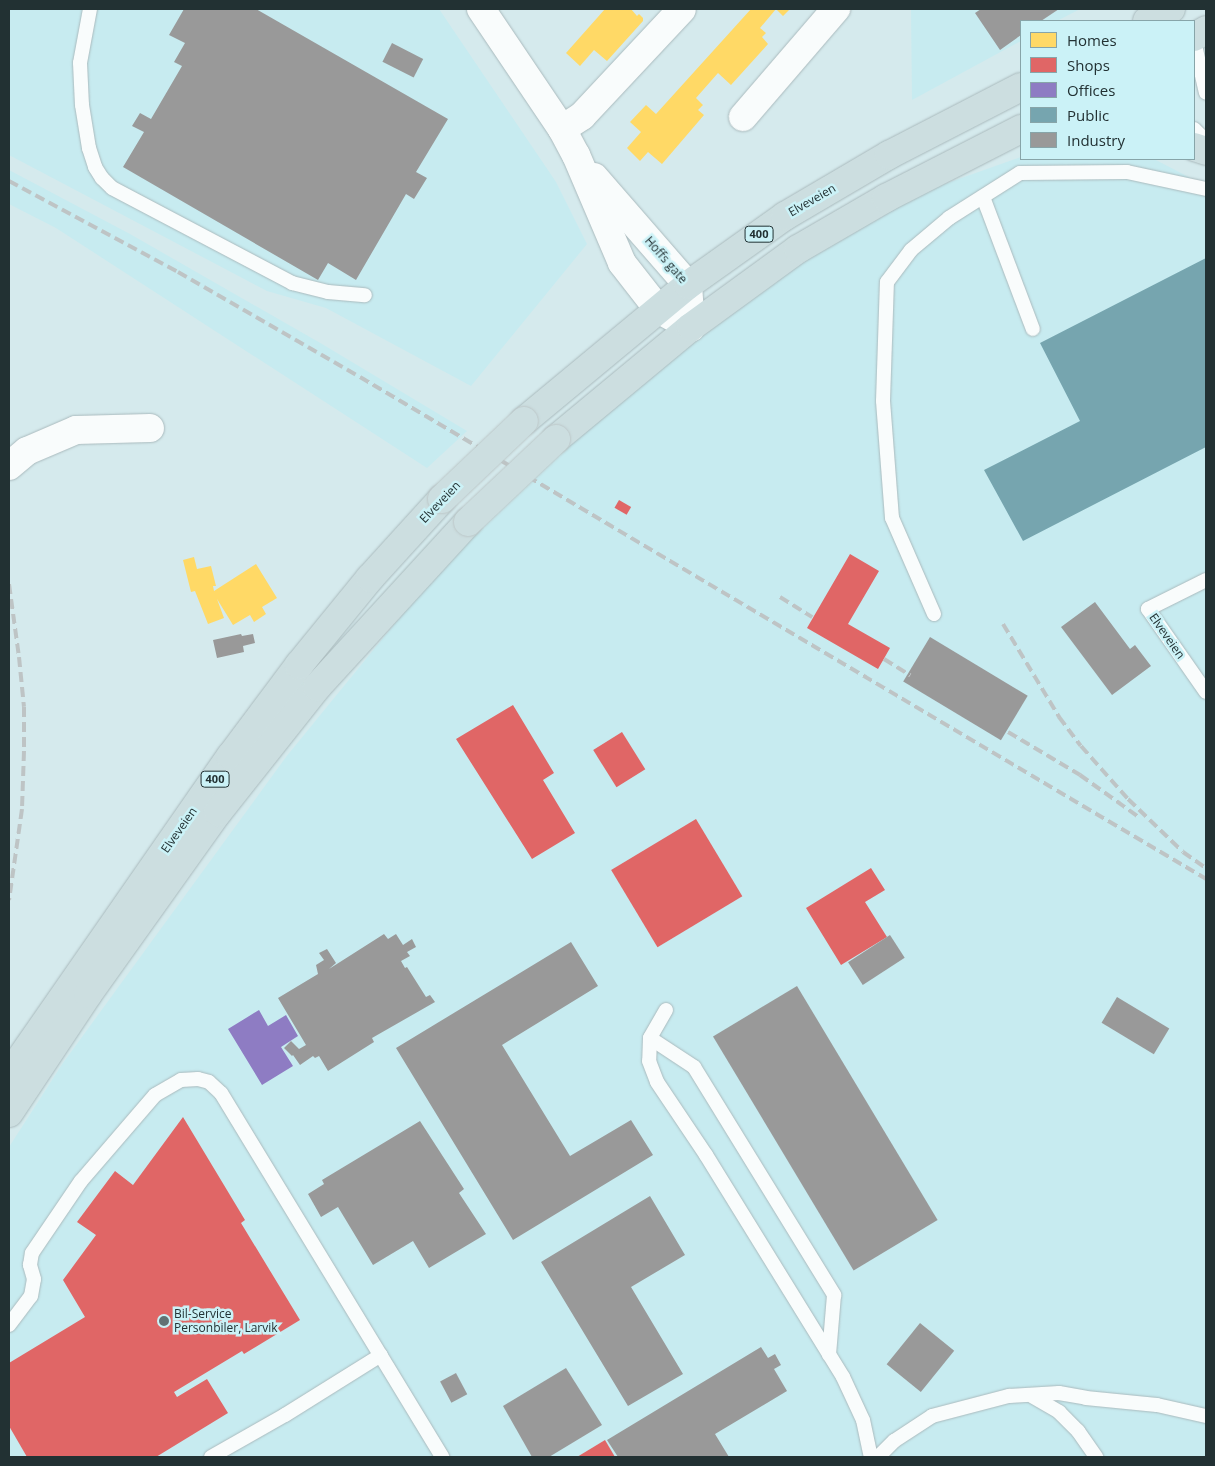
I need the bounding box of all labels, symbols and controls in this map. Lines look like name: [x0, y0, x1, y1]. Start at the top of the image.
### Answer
legend: [1020, 20, 1195, 160]
text: Homes: [1067, 30, 1117, 50]
text: Shops: [1067, 55, 1110, 75]
text: Offices: [1067, 80, 1115, 100]
text: Public: [1067, 105, 1109, 125]
text: Industry: [1067, 130, 1125, 150]
street label: Elveveien: [786, 181, 838, 219]
road number: 400: [744, 225, 774, 242]
street label: Hoffs gate: [642, 234, 690, 286]
street label: Elveveien: [417, 478, 463, 526]
street label: Elveveien: [1146, 610, 1188, 662]
road number: 400: [200, 771, 230, 788]
street label: Elveveien: [158, 804, 200, 856]
place label: Bil-Service Personbiler, Larvik: [174, 1307, 278, 1335]
marker: Bil-Service Personbiler, Larvik: [158, 1315, 170, 1327]

